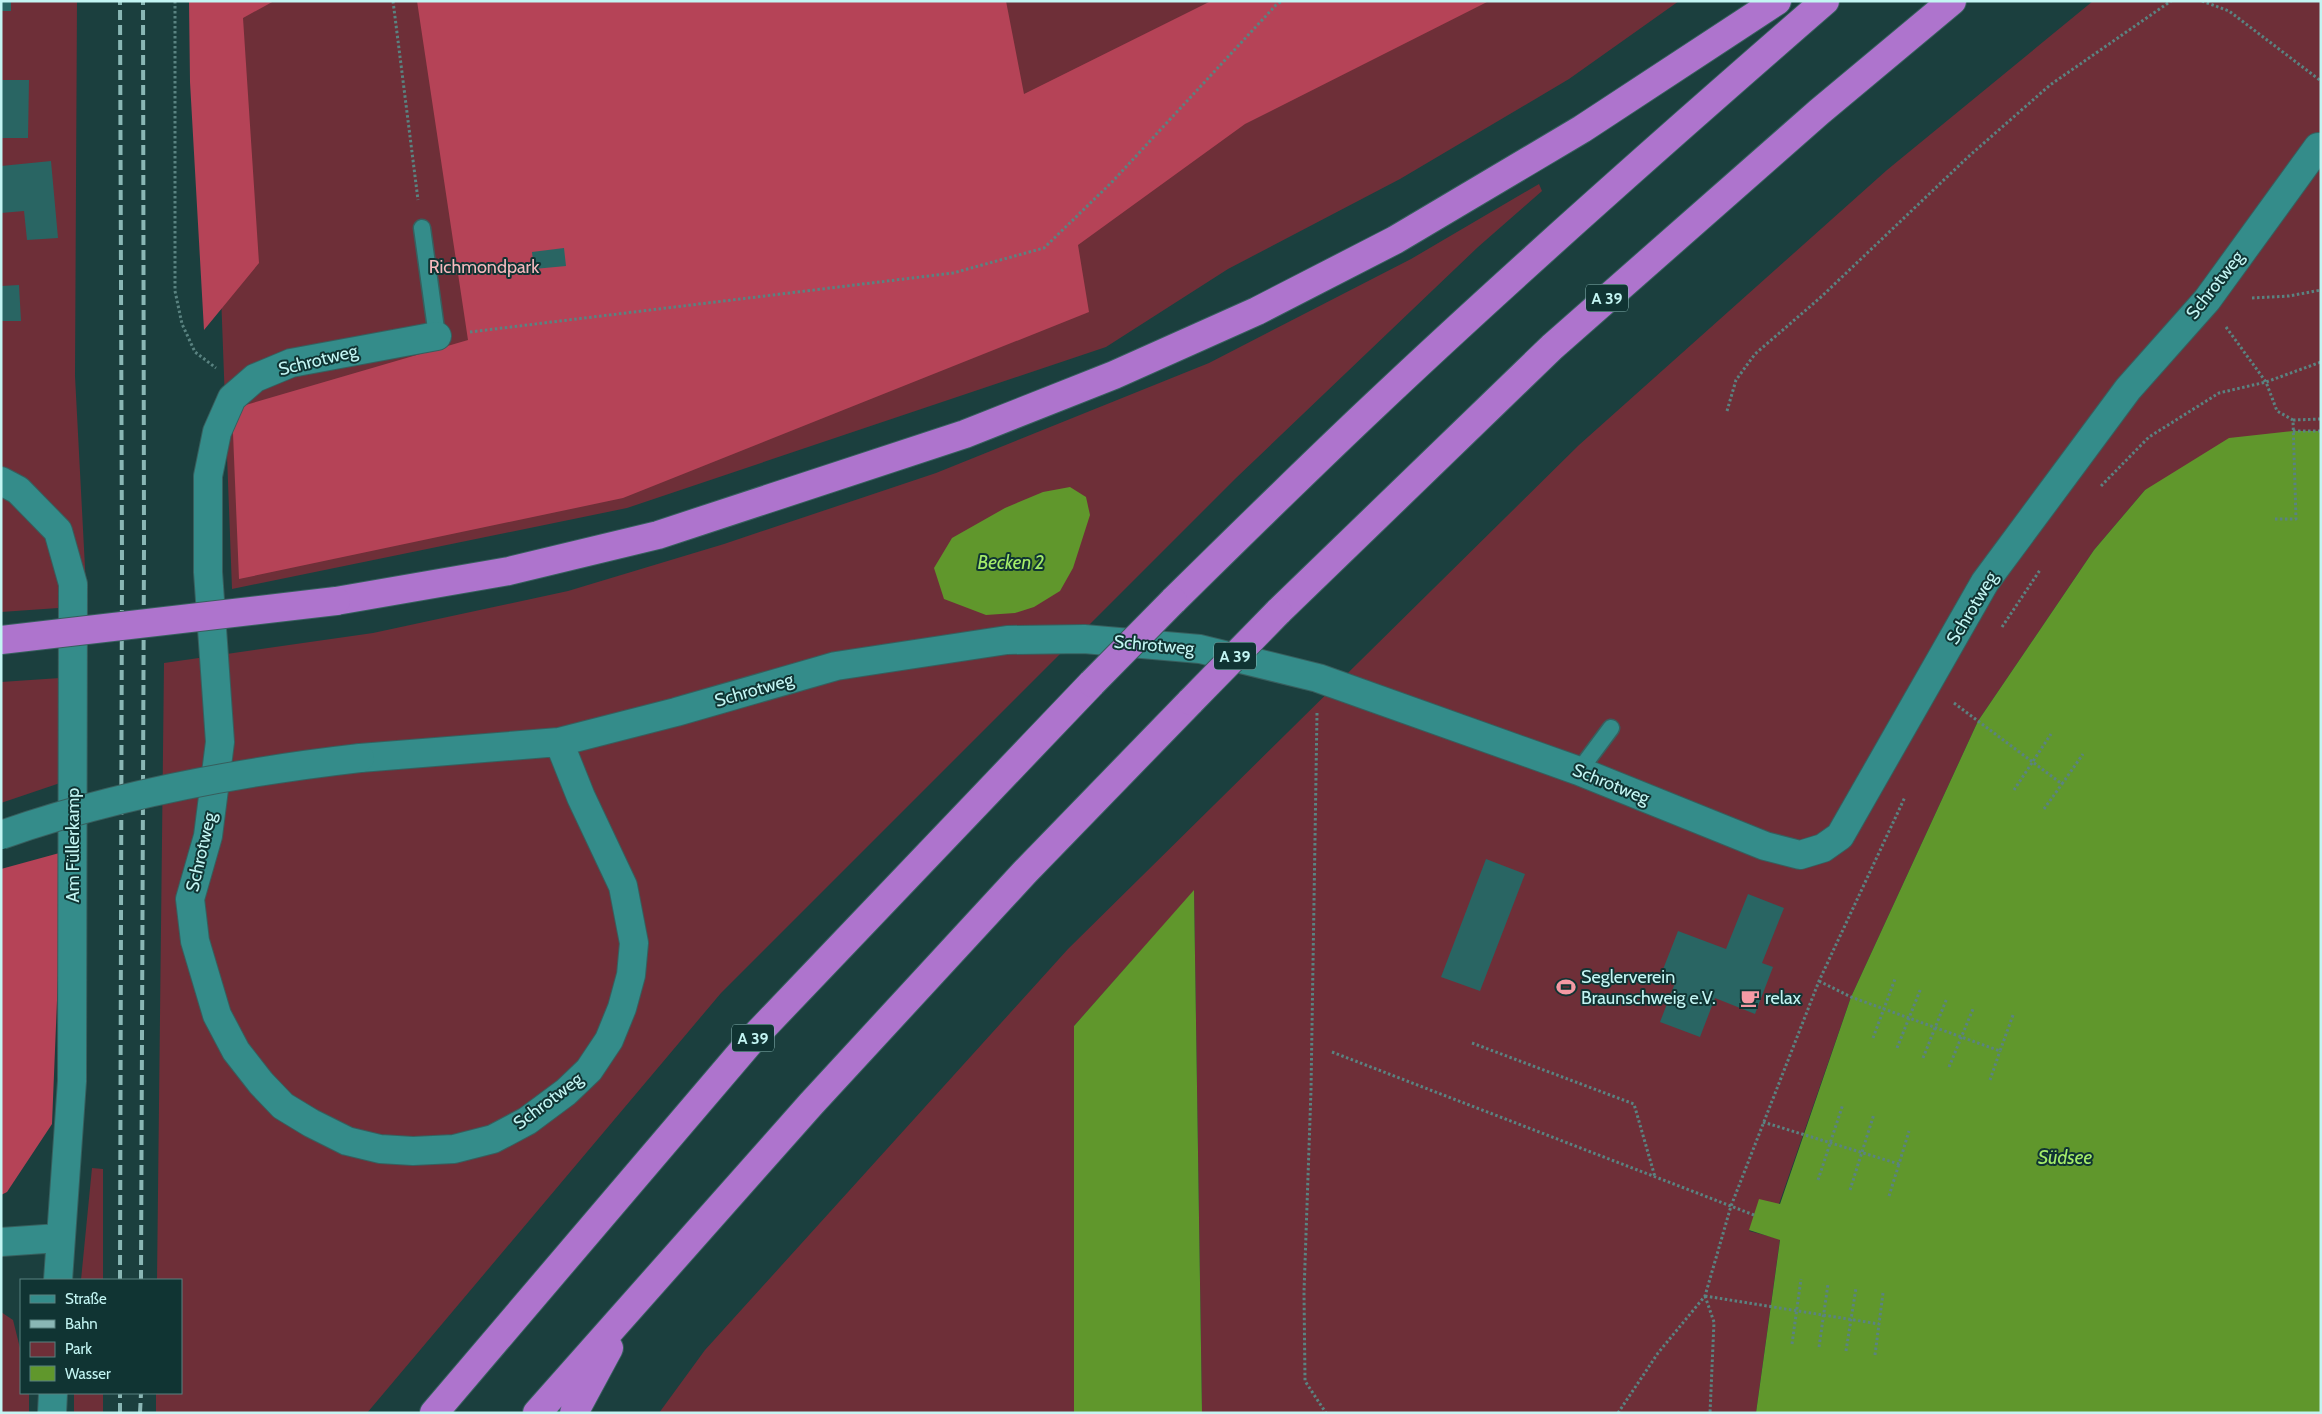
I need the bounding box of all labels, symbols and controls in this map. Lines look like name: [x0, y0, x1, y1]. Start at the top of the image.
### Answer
street label: Schrotweg: [2181, 246, 2249, 324]
park label: Richmondpark: [429, 256, 540, 278]
road number: A 39: [1586, 284, 1628, 312]
street label: Schrotweg: [276, 339, 361, 380]
water label: Becken 2: [978, 551, 1044, 574]
street label: Schrotweg: [1942, 567, 2003, 648]
street label: Schrotweg: [1113, 631, 1196, 660]
road number: A 39: [1214, 642, 1256, 669]
street label: Schrotweg: [712, 668, 797, 712]
street label: Schrotweg: [1569, 759, 1654, 810]
street label: Am Füllerkamp: [62, 788, 84, 902]
street label: Schrotweg: [181, 809, 221, 894]
place label: Seglerverein Braunschweig e.V.: [1581, 966, 1716, 1009]
sports icon: Seglerverein Braunschweig e.V.: [1555, 976, 1577, 998]
cafe icon: relax: [1739, 987, 1761, 1009]
place label: relax: [1765, 987, 1802, 1009]
road number: A 39: [732, 1024, 774, 1052]
street label: Schrotweg: [509, 1067, 588, 1134]
water label: Südsee: [2038, 1146, 2092, 1169]
legend: [20, 1279, 182, 1394]
text: Straße: [65, 1290, 107, 1308]
text: Bahn: [65, 1315, 98, 1333]
text: Park: [65, 1340, 92, 1358]
text: Wasser: [65, 1365, 111, 1383]

